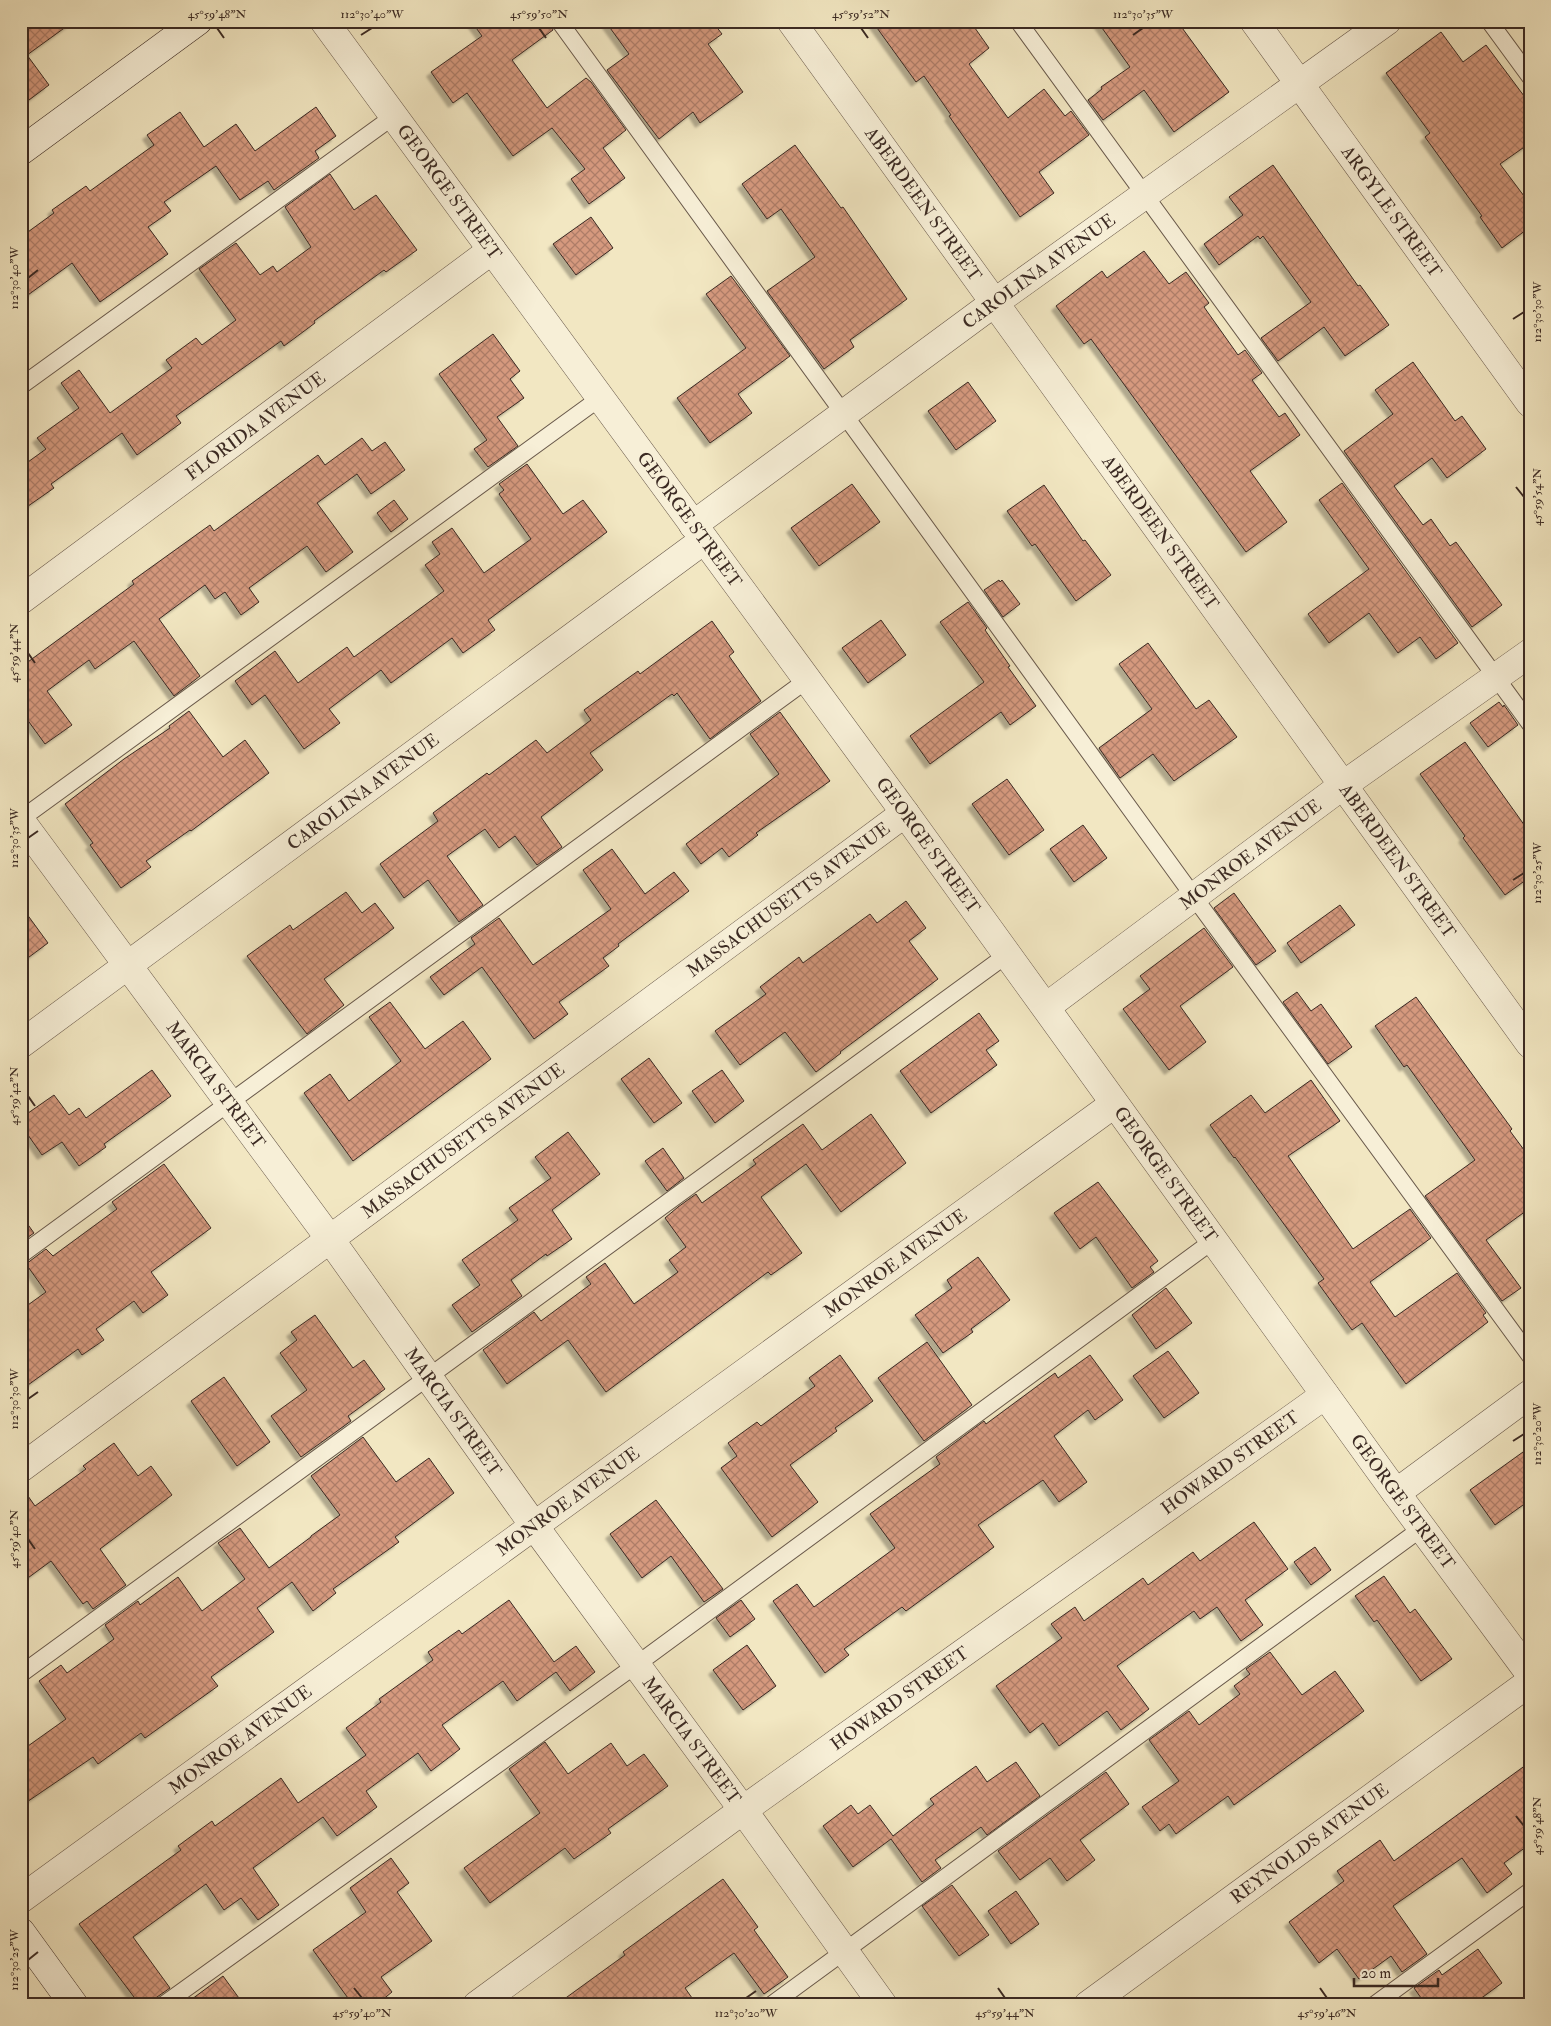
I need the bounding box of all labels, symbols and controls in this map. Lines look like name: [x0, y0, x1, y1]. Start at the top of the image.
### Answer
text: 45°59'48"N: [188, 7, 247, 22]
text: 112°30'40"W: [341, 7, 404, 22]
text: 45°59'50"N: [510, 7, 568, 22]
text: 45°59'52"N: [832, 7, 890, 22]
text: 112°30'35"W: [1113, 7, 1174, 22]
street label: GEORGE STREET: [392, 120, 507, 265]
street label: ABERDEEN STREET: [859, 122, 987, 286]
street label: ARGYLE STREET: [1336, 140, 1447, 282]
street label: CAROLINA AVENUE: [958, 208, 1120, 334]
text: 112°30'40"W: [7, 246, 22, 309]
text: 112°30'30"W: [1530, 281, 1545, 342]
street label: FLORIDA AVENUE: [181, 366, 330, 485]
street label: GEORGE STREET: [632, 447, 747, 592]
street label: ABERDEEN STREET: [1096, 450, 1224, 615]
text: 45°59'54"N: [1530, 468, 1545, 526]
text: 45°59'44"N: [7, 623, 22, 683]
street label: CAROLINA AVENUE: [282, 728, 444, 855]
street label: GEORGE STREET: [871, 773, 986, 918]
street label: ABERDEEN STREET: [1334, 778, 1461, 943]
street label: MONROE AVENUE: [1175, 794, 1326, 915]
text: 112°30'35"W: [7, 807, 22, 868]
street label: MASSACHUSETTS AVENUE: [682, 817, 894, 982]
text: 112°30'25"W: [1530, 841, 1545, 904]
street label: MARCIA STREET: [161, 1017, 271, 1154]
street label: MASSACHUSETTS AVENUE: [357, 1058, 569, 1223]
text: 45°59'42"N: [7, 1066, 22, 1126]
street label: GEORGE STREET: [1109, 1102, 1223, 1248]
street label: MONROE AVENUE: [819, 1203, 971, 1323]
street label: MARCIA STREET: [399, 1343, 507, 1481]
text: 112°30'30"W: [7, 1368, 22, 1429]
text: 112°30'20"W: [1530, 1402, 1545, 1465]
street label: HOWARD STREET: [1156, 1405, 1304, 1520]
street label: GEORGE STREET: [1346, 1429, 1461, 1575]
street label: MONROE AVENUE: [491, 1442, 644, 1561]
text: 45°59'40"N: [7, 1509, 22, 1569]
street label: HOWARD STREET: [826, 1641, 974, 1756]
street label: MARCIA STREET: [637, 1672, 747, 1809]
street label: MONROE AVENUE: [164, 1680, 316, 1799]
street label: REYNOLDS AVENUE: [1226, 1778, 1393, 1909]
text: 45°59'48"N: [1530, 1796, 1545, 1855]
text: 112°30'25"W: [7, 1928, 22, 1991]
scale bar: [1354, 1956, 1437, 1988]
text: 20 m: [1361, 1964, 1391, 1983]
text: 45°59'40"N: [332, 2006, 392, 2021]
text: 112°30'20"W: [715, 2006, 778, 2021]
text: 45°59'44"N: [975, 2006, 1035, 2021]
text: 45°59'46"N: [1298, 2006, 1357, 2021]

